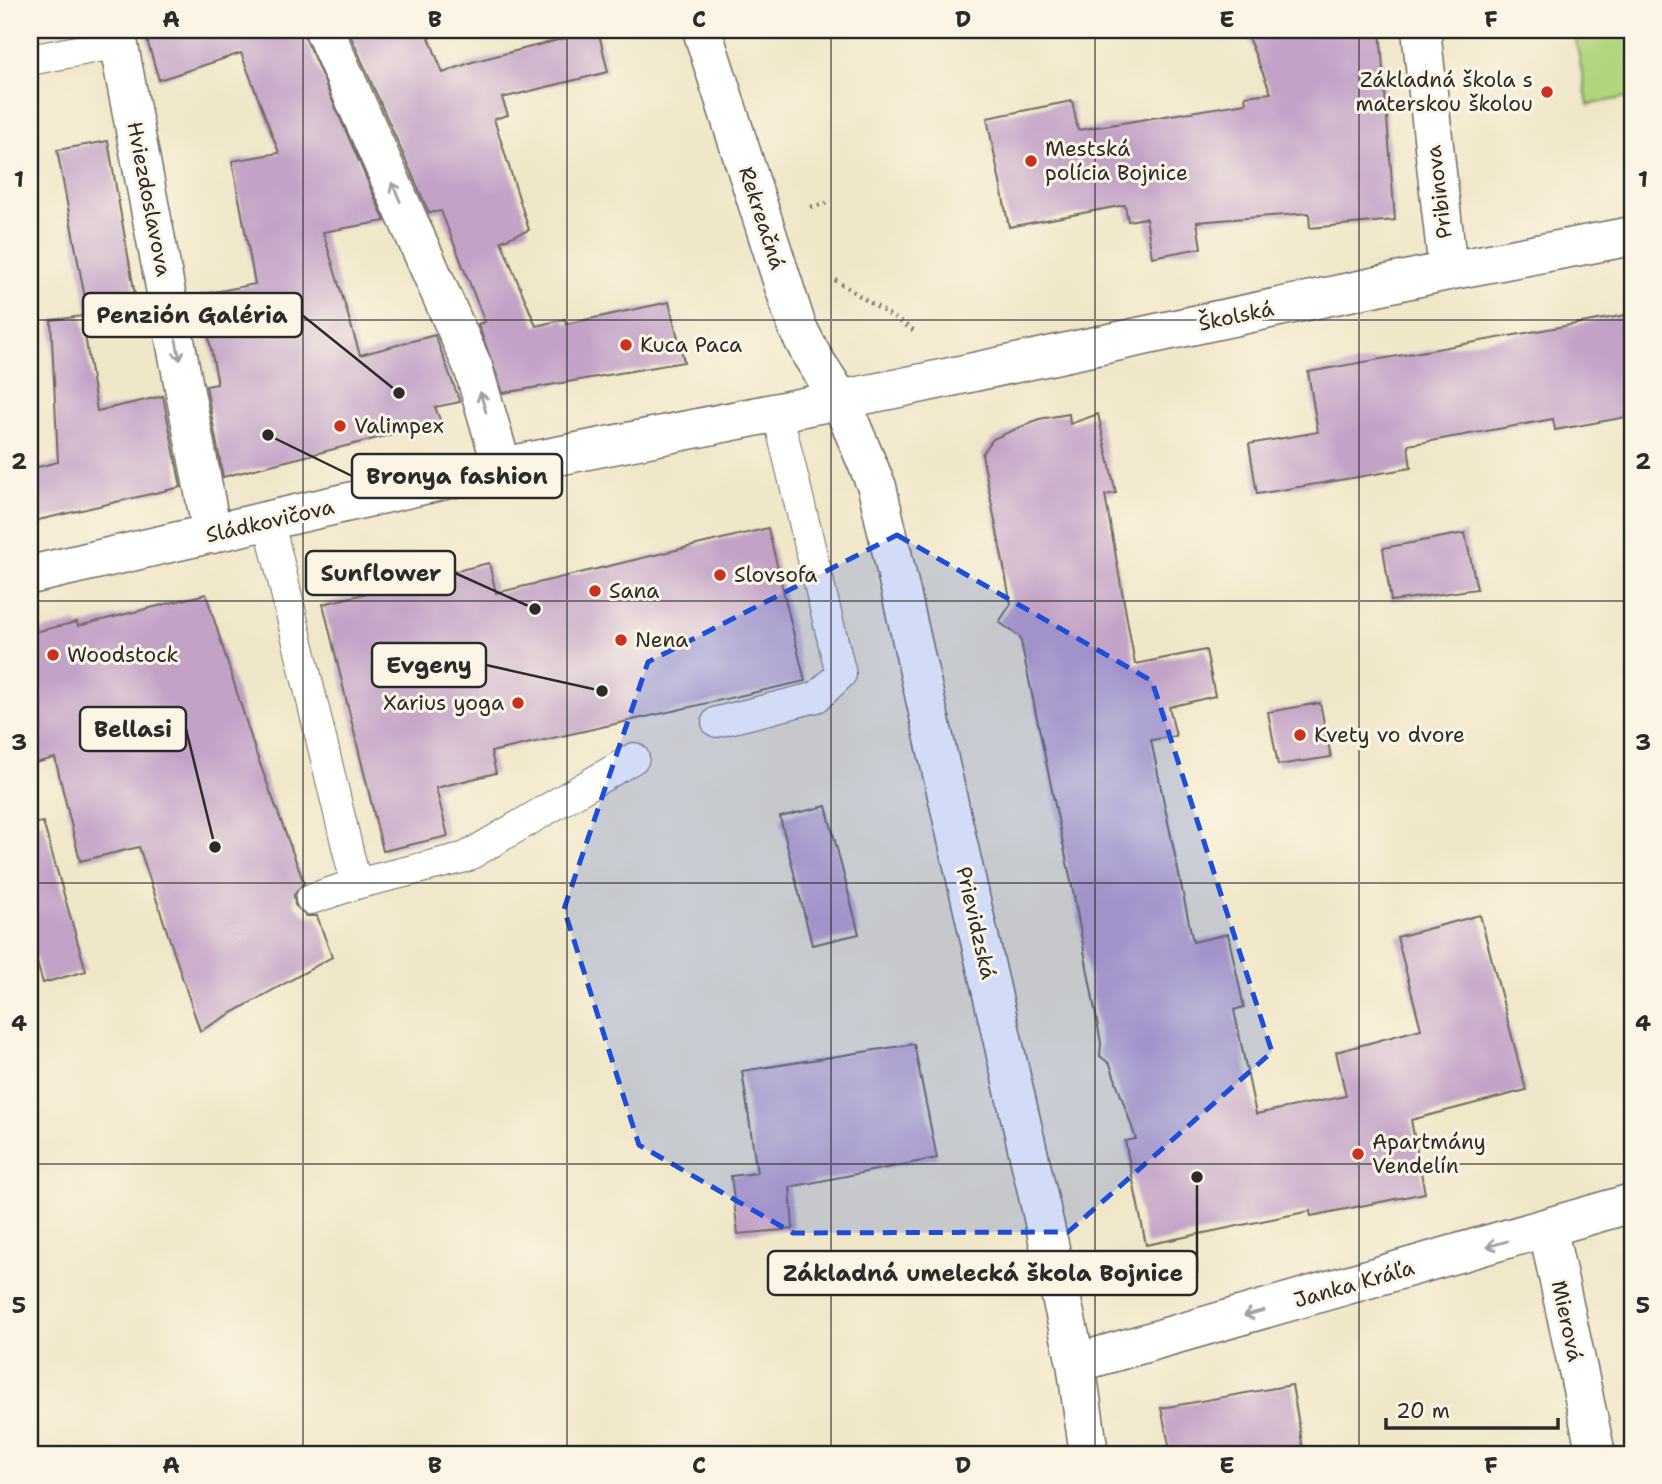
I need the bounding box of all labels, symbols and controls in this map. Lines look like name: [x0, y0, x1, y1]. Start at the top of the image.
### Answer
text: A: [162, 4, 180, 34]
text: B: [428, 4, 442, 34]
text: C: [692, 4, 706, 34]
text: D: [955, 4, 971, 34]
text: E: [1219, 4, 1235, 34]
text: F: [1484, 4, 1498, 34]
place label: Základná škola s materskou školou: [1355, 66, 1533, 118]
marker: Základná škola s materskou školou: [1539, 84, 1555, 100]
street label: Hviezdoslavova: [120, 119, 178, 279]
place label: Mestská polícia Bojnice: [1045, 135, 1188, 187]
street label: Pribinova: [1419, 144, 1459, 240]
marker: Mestská polícia Bojnice: [1023, 153, 1039, 169]
street label: Rekreačná: [732, 163, 792, 273]
text: 1: [14, 164, 24, 194]
text: 1: [1638, 164, 1648, 194]
one-way arrow: [389, 182, 402, 203]
callout: Penzión Galéria: [83, 293, 302, 337]
street label: Školská: [1196, 293, 1276, 338]
text: Penzión Galéria: [96, 300, 288, 330]
place label: Kuca Paca: [640, 331, 742, 359]
marker: Kuca Paca: [618, 337, 634, 353]
one-way arrow: [171, 338, 185, 361]
one-way arrow: [475, 391, 488, 413]
place label: Valimpex: [354, 412, 444, 440]
marker: Valimpex: [332, 418, 348, 434]
text: 2: [11, 446, 27, 476]
text: 2: [1635, 446, 1651, 476]
callout: Bronya fashion: [352, 454, 562, 498]
text: Bronya fashion: [366, 461, 548, 491]
street label: Sládkovičova: [203, 493, 337, 549]
callout: Sunflower: [306, 551, 455, 595]
text: Sunflower: [321, 558, 441, 588]
place label: Slovsofa: [734, 561, 817, 589]
marker: Slovsofa: [712, 567, 728, 583]
place label: Sana: [609, 577, 659, 605]
marker: Sana: [587, 583, 603, 599]
place label: Nena: [635, 626, 688, 654]
marker: Nena: [613, 632, 629, 648]
place label: Woodstock: [67, 641, 178, 669]
callout: Evgeny: [372, 643, 486, 687]
marker: Woodstock: [45, 647, 61, 663]
text: Evgeny: [386, 650, 472, 680]
place label: Xarius yoga: [383, 689, 504, 717]
marker: Xarius yoga: [510, 695, 526, 711]
callout: Bellasi: [80, 707, 186, 751]
text: Bellasi: [94, 714, 172, 744]
place label: Kvety vo dvore: [1314, 721, 1465, 749]
text: 3: [11, 727, 27, 757]
marker: Kvety vo dvore: [1292, 727, 1308, 743]
text: 3: [1635, 727, 1651, 757]
street label: Prievidzská: [949, 864, 1003, 982]
text: 4: [11, 1008, 27, 1038]
text: 4: [1635, 1008, 1651, 1038]
place label: Apartmány Vendelín: [1372, 1128, 1486, 1180]
marker: Apartmány Vendelín: [1350, 1146, 1366, 1162]
one-way arrow: [1486, 1238, 1508, 1251]
callout: Základná umelecká škola Bojnice: [768, 1251, 1197, 1295]
street label: Janka Kráľa: [1290, 1253, 1418, 1315]
text: Základná umelecká škola Bojnice: [783, 1258, 1183, 1288]
street label: Mierová: [1545, 1278, 1589, 1364]
text: 5: [12, 1290, 26, 1320]
text: 5: [1636, 1290, 1650, 1320]
one-way arrow: [1243, 1307, 1266, 1320]
scale bar: [1386, 1386, 1557, 1430]
text: 20 m: [1396, 1397, 1450, 1425]
text: A: [162, 1450, 180, 1480]
text: B: [428, 1450, 442, 1480]
text: C: [692, 1450, 706, 1480]
text: D: [955, 1450, 971, 1480]
text: E: [1219, 1450, 1235, 1480]
text: F: [1484, 1450, 1498, 1480]

